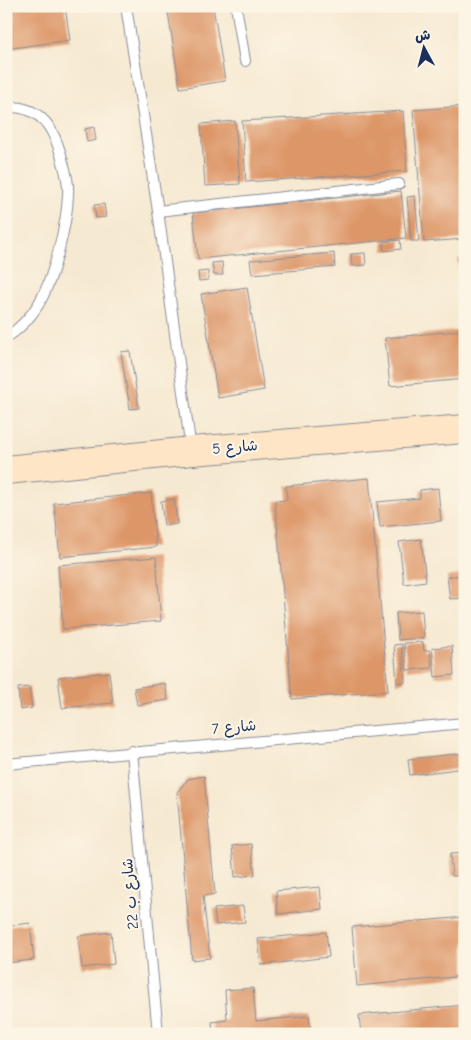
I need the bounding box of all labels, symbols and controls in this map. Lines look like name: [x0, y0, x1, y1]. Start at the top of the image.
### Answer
north arrow: [398, 22, 448, 72]
text: ش: [414, 26, 431, 45]
street label: شارع 5: [211, 436, 259, 459]
street label: شارع 7: [211, 716, 257, 739]
street label: شارع ب 22: [118, 858, 143, 930]

